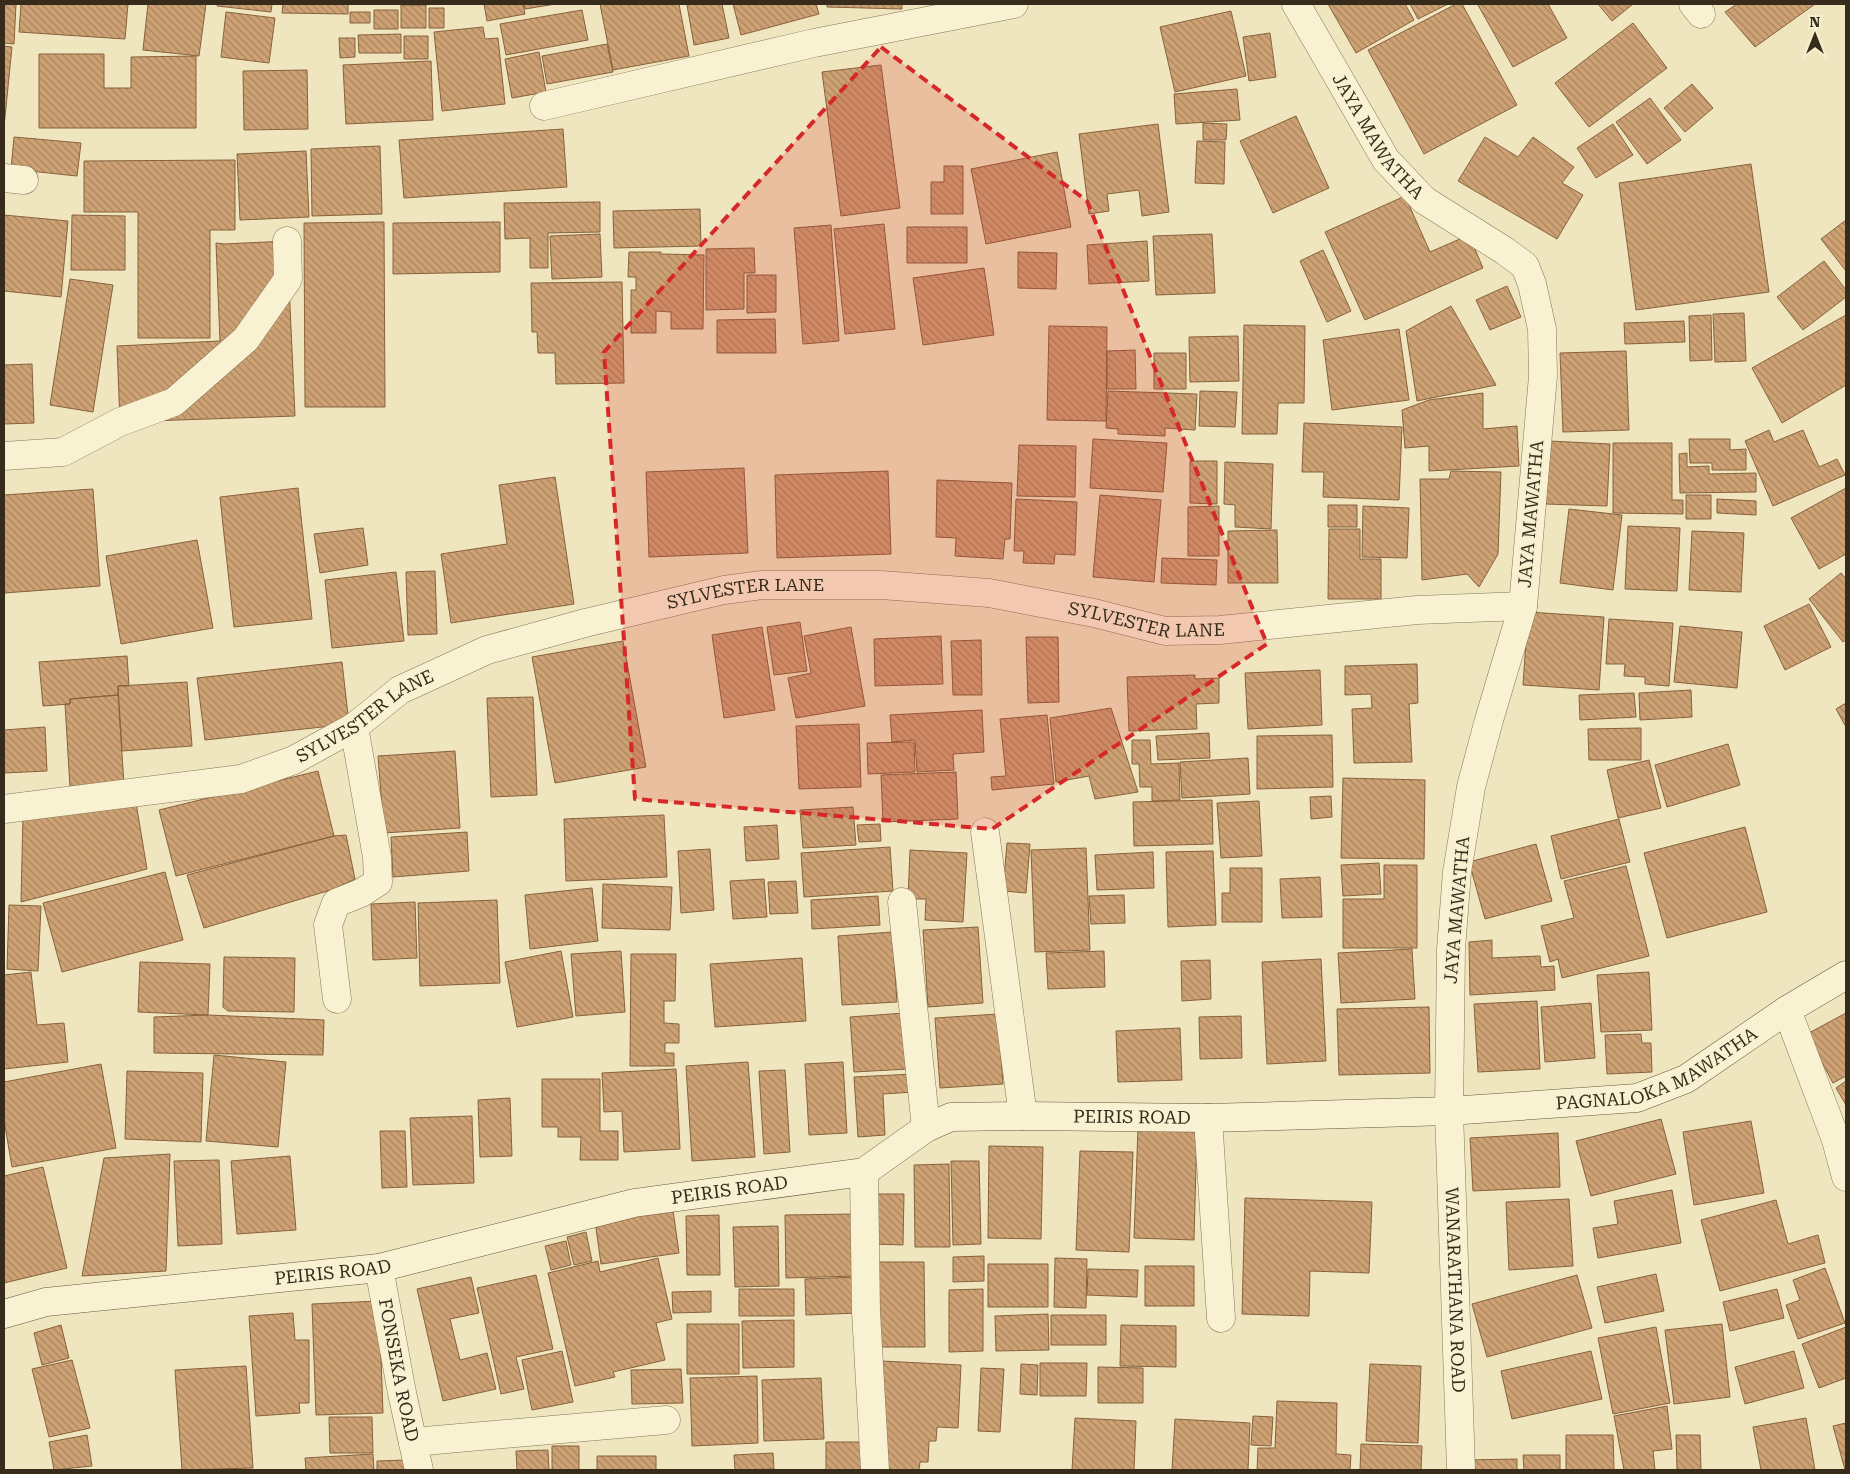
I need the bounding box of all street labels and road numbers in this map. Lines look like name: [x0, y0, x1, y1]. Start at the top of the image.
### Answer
street label: JAYA MAWATHA: [1328, 69, 1429, 203]
street label: JAYA MAWATHA: [1514, 439, 1547, 589]
street label: SYLVESTER LANE: [664, 574, 824, 613]
street label: SYLVESTER LANE: [1067, 597, 1225, 642]
street label: SYLVESTER LANE: [292, 665, 437, 767]
street label: JAYA MAWATHA: [1440, 835, 1473, 985]
street label: PAGNALOKA MAWATHA: [1555, 1022, 1761, 1114]
street label: PEIRIS ROAD: [1073, 1106, 1191, 1128]
street label: PEIRIS ROAD: [670, 1171, 789, 1208]
street label: WANARATHANA ROAD: [1442, 1187, 1469, 1393]
street label: PEIRIS ROAD: [273, 1254, 394, 1289]
street label: FONSEKA ROAD: [375, 1297, 423, 1444]

